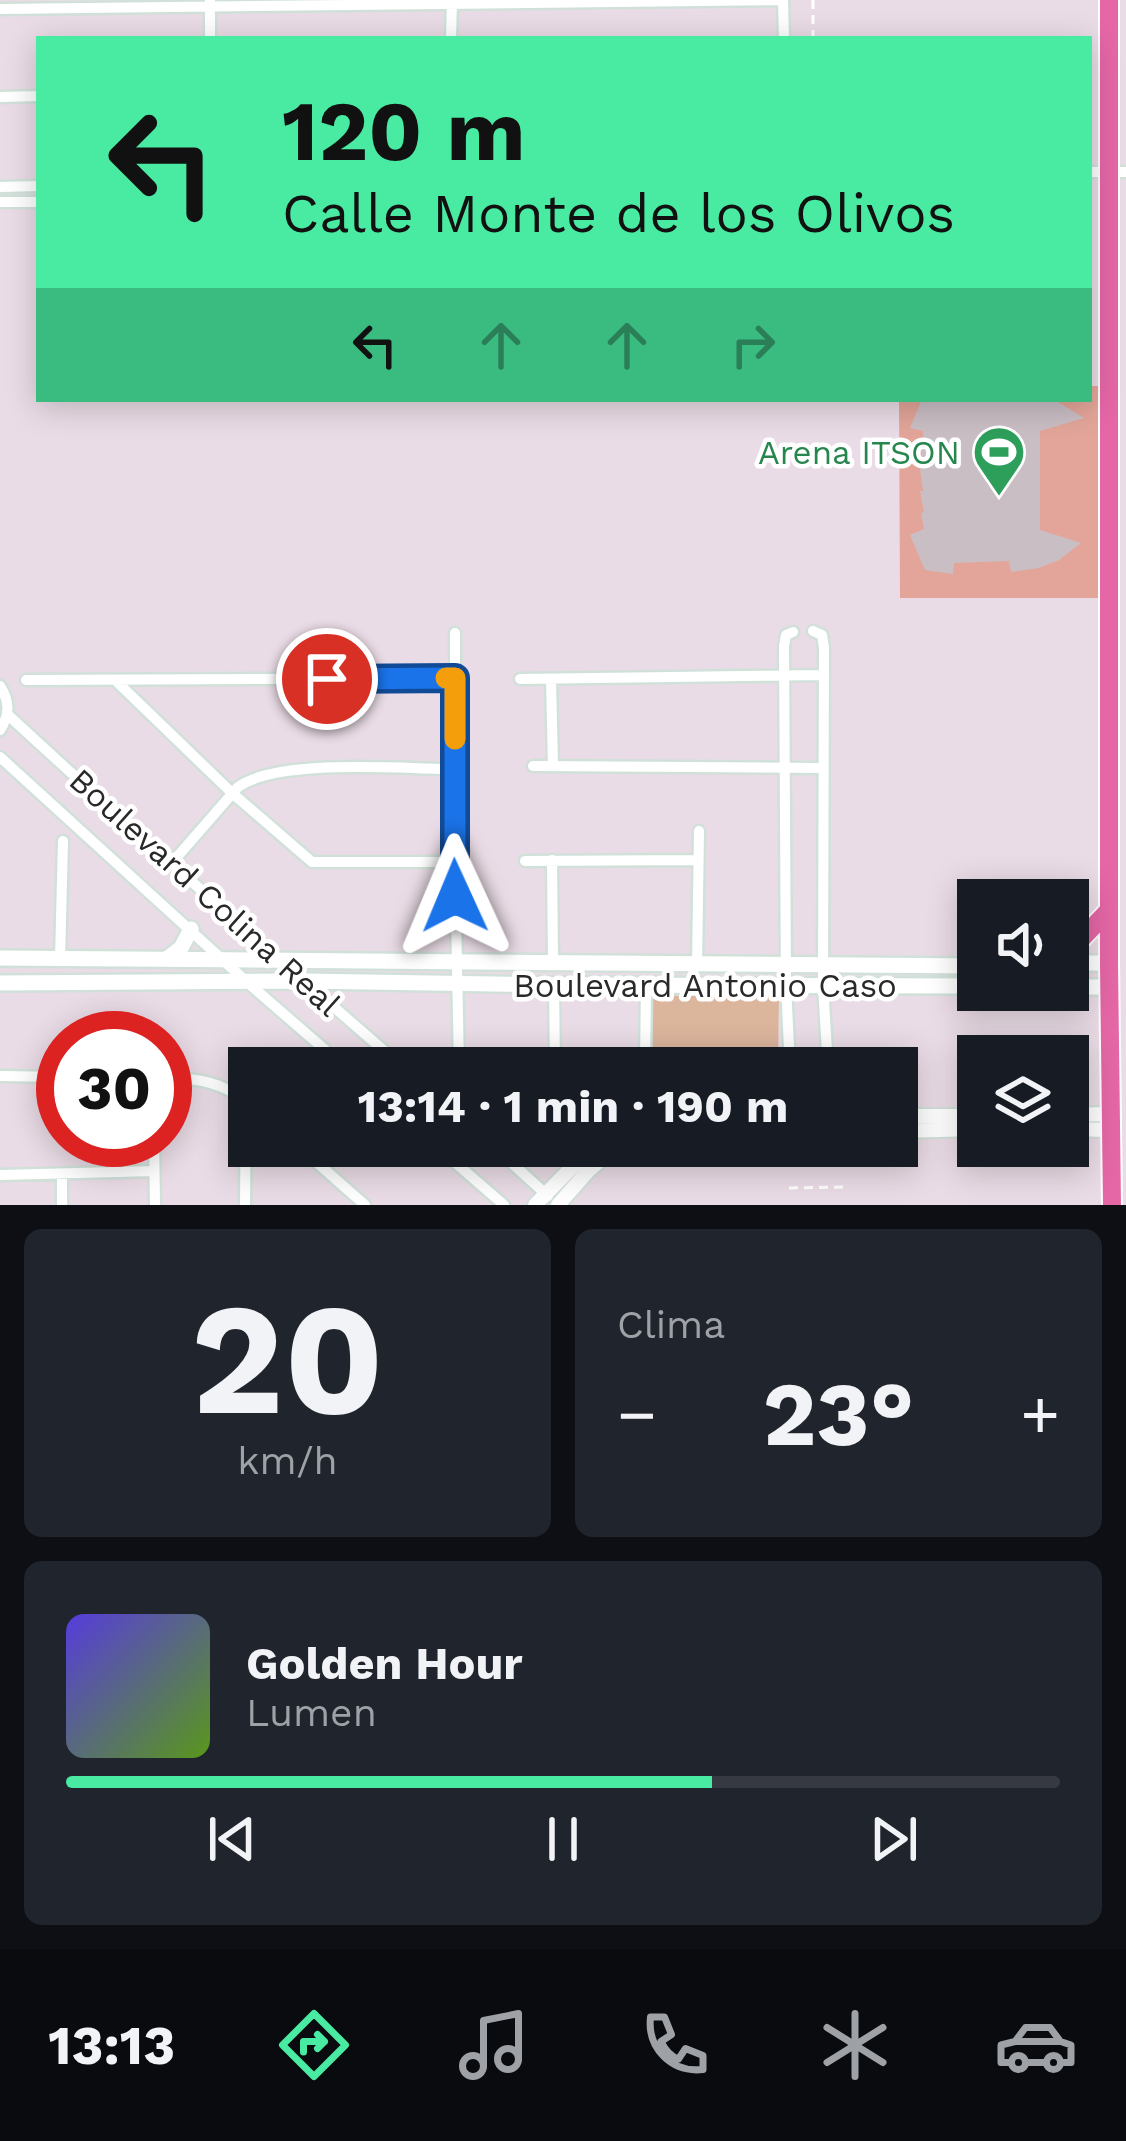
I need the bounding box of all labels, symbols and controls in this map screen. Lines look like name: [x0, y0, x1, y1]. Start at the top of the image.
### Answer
text: 120 m: [282, 82, 525, 180]
icon: left: [84, 84, 240, 240]
text: Calle Monte de los Olivos: [282, 182, 955, 245]
icon: left: [342, 312, 408, 378]
icon: ahead: [468, 312, 534, 378]
icon: ahead: [594, 312, 660, 378]
icon: right: [720, 312, 786, 378]
sports icon: Arena ITSON: [971, 424, 1027, 498]
place label: Arena ITSON: [758, 433, 960, 472]
pin: [276, 628, 378, 730]
icon: arrive: [294, 646, 360, 712]
street label: Boulevard Colina Real: [62, 760, 348, 1024]
position arrow: [392, 833, 518, 959]
map controls: [957, 879, 1089, 1167]
button: sound: [957, 879, 1089, 1011]
street label: Boulevard Antonio Caso: [513, 966, 897, 1005]
speed limit sign: 30: [36, 1011, 192, 1167]
button: layers: [957, 1035, 1089, 1167]
text: 13:14 · 1 min · 190 m: [358, 1080, 788, 1133]
text: 20: [191, 1268, 384, 1451]
text: Clima: [617, 1302, 725, 1347]
text: 23°: [763, 1361, 914, 1467]
text: −: [617, 1376, 657, 1453]
text: +: [1020, 1376, 1060, 1453]
text: km/h: [237, 1438, 338, 1483]
text: Golden Hour: [246, 1637, 523, 1690]
text: Lumen: [246, 1690, 377, 1735]
icon: previous: [199, 1806, 265, 1872]
icon: pause: [530, 1806, 596, 1872]
icon: next: [861, 1806, 927, 1872]
icon: directions: [272, 2003, 356, 2087]
icon: music: [452, 2003, 536, 2087]
icon: phone: [633, 2003, 717, 2087]
icon: climate: [813, 2003, 897, 2087]
icon: car: [994, 2003, 1078, 2087]
text: 13:13: [48, 2014, 175, 2077]

